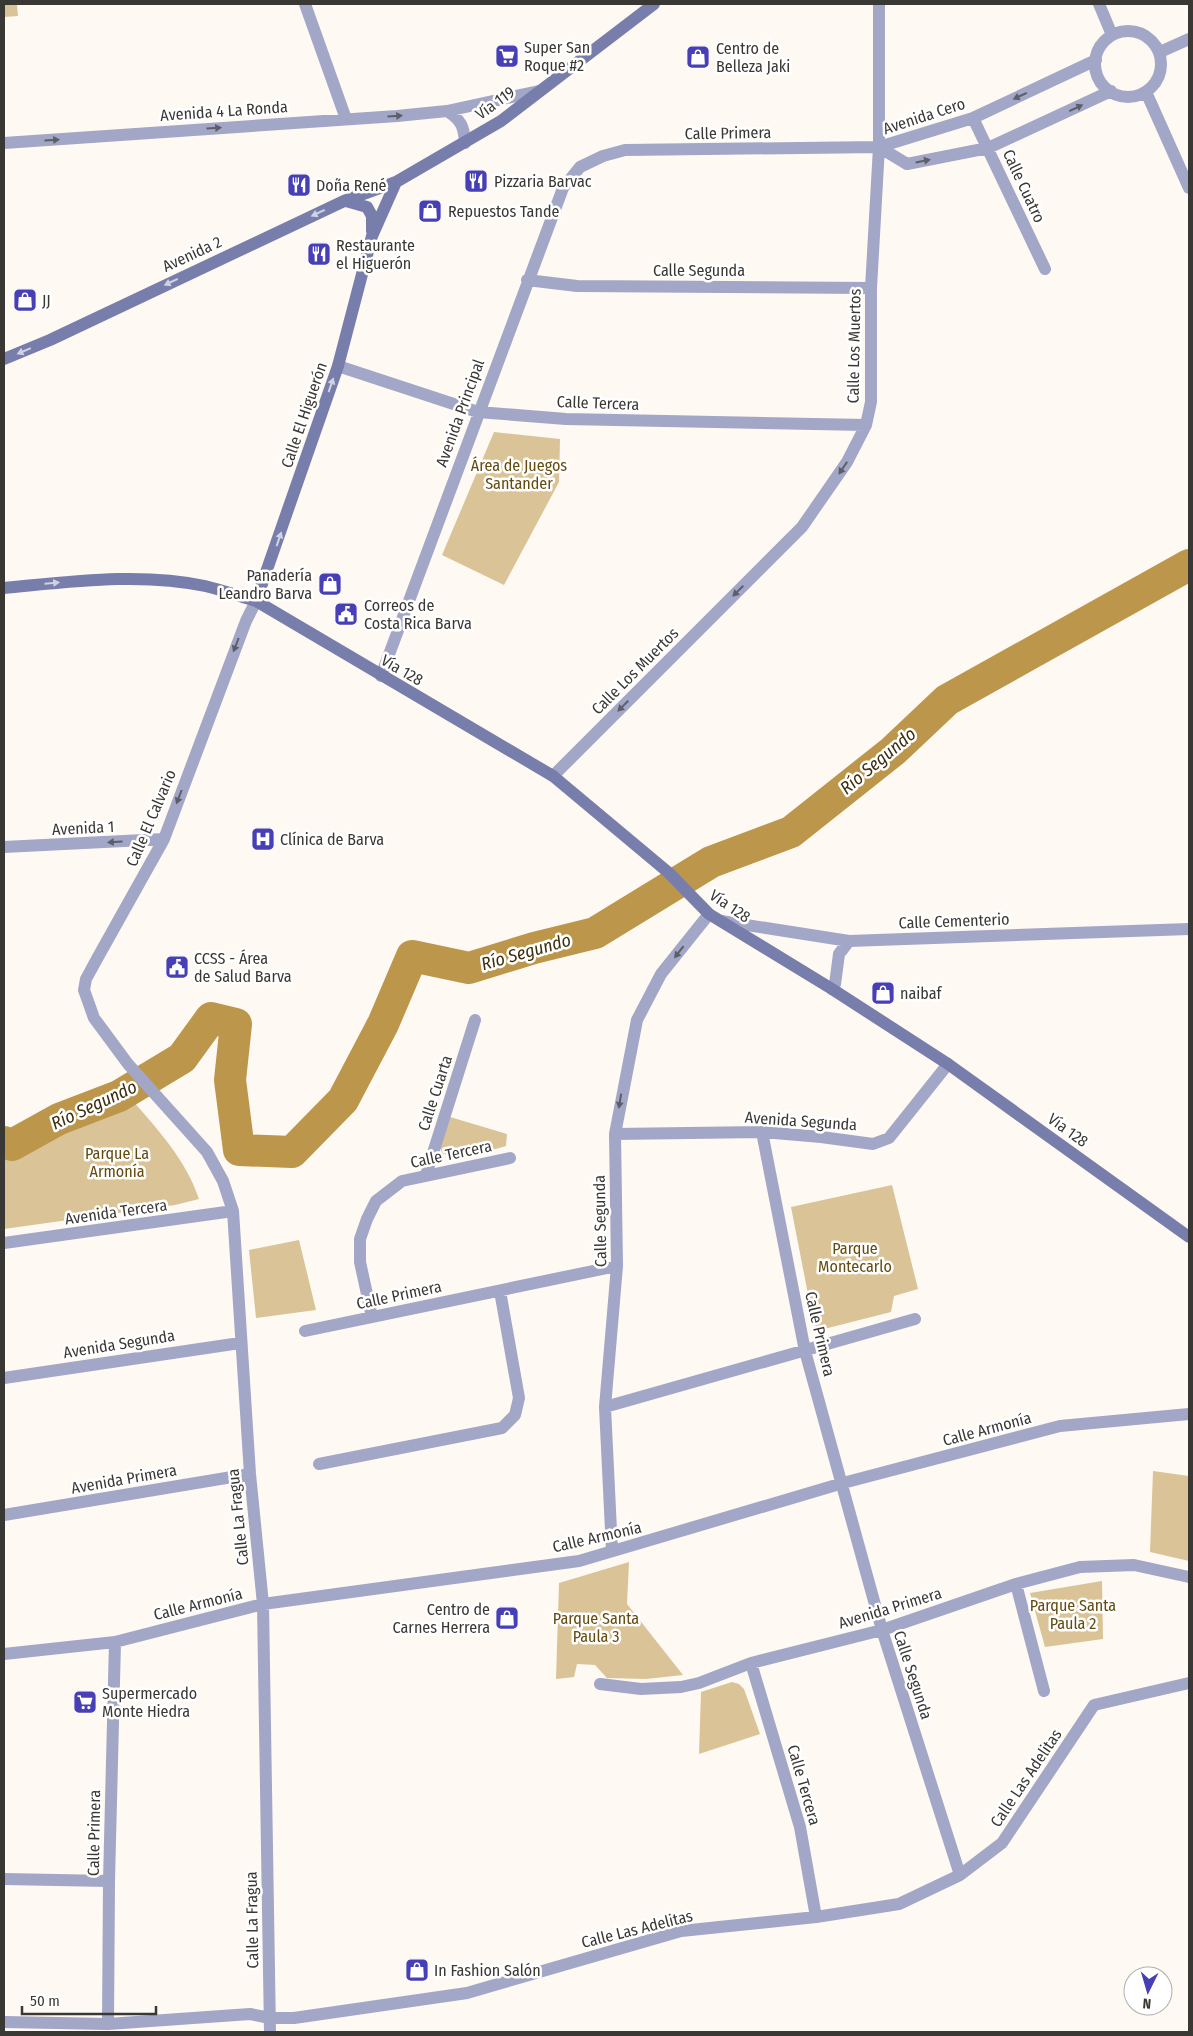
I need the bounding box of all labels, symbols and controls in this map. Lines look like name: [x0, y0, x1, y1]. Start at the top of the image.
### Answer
place label: Super San Roque #2: [524, 38, 590, 75]
place label: Centro de Belleza Jaki: [716, 39, 790, 76]
supermarket icon: Super San Roque #2: [494, 43, 520, 69]
shop icon: Centro de Belleza Jaki: [685, 44, 711, 70]
street label: Vía 119: [472, 82, 519, 124]
one-way arrow: [1013, 92, 1027, 100]
street label: Avenida Cero: [881, 94, 967, 138]
street label: Avenida 4 La Ronda: [160, 97, 289, 125]
one-way arrow: [1068, 103, 1083, 112]
one-way arrow: [387, 112, 403, 120]
street label: Calle Primera: [685, 123, 772, 143]
one-way arrow: [207, 124, 223, 132]
one-way arrow: [45, 136, 61, 144]
street label: Calle Cuatro: [999, 146, 1049, 226]
one-way arrow: [916, 156, 932, 164]
restaurant icon: Pizzaria Barvac: [463, 168, 489, 194]
restaurant icon: Doña René: [286, 172, 312, 198]
place label: Pizzaria Barvac: [494, 172, 592, 191]
place label: Doña René: [316, 176, 387, 195]
shop icon: Repuestos Tande: [417, 198, 443, 224]
place label: Repuestos Tande: [448, 202, 559, 221]
one-way arrow: [311, 209, 325, 217]
street label: Avenida 2: [159, 232, 225, 276]
place label: Restaurante el Higuerón: [336, 236, 415, 273]
restaurant icon: Restaurante el Higuerón: [306, 241, 332, 267]
street label: Calle Segunda: [653, 261, 745, 280]
one-way arrow: [164, 279, 178, 287]
shop icon: JJ: [12, 287, 38, 313]
street label: Calle Los Muertos: [843, 288, 865, 404]
place label: JJ: [42, 291, 51, 310]
one-way arrow: [16, 347, 31, 355]
street label: Avenida Principal: [432, 357, 488, 469]
street label: Calle El Higuerón: [277, 360, 331, 470]
one-way arrow: [327, 377, 335, 392]
street label: Calle Tercera: [556, 392, 640, 414]
park label: Área de Juegos Santander: [471, 456, 567, 493]
one-way arrow: [838, 461, 848, 475]
one-way arrow: [276, 531, 283, 546]
place label: Panadería Leandro Barva: [218, 566, 312, 603]
shop icon: Panadería Leandro Barva: [317, 571, 343, 597]
one-way arrow: [45, 579, 61, 587]
one-way arrow: [732, 585, 744, 597]
place label: Correos de Costa Rica Barva: [364, 596, 472, 633]
public building icon: Correos de Costa Rica Barva: [333, 601, 359, 627]
street label: Calle Los Muertos: [588, 624, 682, 718]
one-way arrow: [232, 638, 240, 653]
street label: Vía 128: [378, 650, 426, 690]
one-way arrow: [617, 700, 629, 712]
water label: Río Segundo: [836, 723, 920, 799]
street label: Calle El Calvario: [122, 767, 180, 869]
one-way arrow: [175, 790, 182, 805]
street label: Avenida 1: [51, 817, 115, 839]
hospital icon: Clínica de Barva: [250, 826, 276, 852]
place label: Clínica de Barva: [280, 830, 384, 849]
one-way arrow: [107, 839, 123, 847]
street label: Vía 128: [706, 885, 754, 927]
street label: Calle Cementerio: [898, 910, 1010, 932]
water label: Río Segundo: [479, 929, 573, 975]
one-way arrow: [674, 945, 684, 959]
place label: CCSS - Área de Salud Barva: [194, 949, 292, 986]
public building icon: CCSS - Área de Salud Barva: [164, 954, 190, 980]
shop icon: naibaf: [870, 980, 896, 1006]
place label: naibaf: [900, 984, 943, 1003]
street label: Calle Cuarta: [414, 1053, 456, 1133]
water label: Río Segundo: [48, 1076, 140, 1134]
one-way arrow: [616, 1093, 624, 1109]
street label: Avenida Segunda: [744, 1108, 858, 1134]
street label: Vía 128: [1044, 1109, 1092, 1151]
street label: Calle Tercera: [409, 1136, 494, 1172]
park label: Parque La Armonía: [85, 1144, 149, 1181]
street label: Calle Segunda: [590, 1175, 610, 1267]
street label: Avenida Tercera: [64, 1195, 168, 1229]
park label: Parque Montecarlo: [818, 1239, 892, 1276]
street label: Calle Primera: [355, 1277, 443, 1313]
street label: Calle Primera: [801, 1290, 839, 1378]
street label: Avenida Segunda: [62, 1326, 176, 1362]
street label: Calle Armonía: [941, 1408, 1033, 1450]
street label: Avenida Primera: [70, 1460, 178, 1498]
street label: Calle La Fragua: [223, 1468, 253, 1566]
street label: Calle Armonía: [551, 1518, 643, 1556]
street label: Avenida Primera: [836, 1583, 944, 1633]
street label: Calle Armonía: [152, 1584, 244, 1624]
park label: Parque Santa Paula 2: [1030, 1596, 1116, 1633]
place label: Centro de Carnes Herrera: [393, 1600, 490, 1637]
shop icon: Centro de Carnes Herrera: [494, 1605, 520, 1631]
park label: Parque Santa Paula 3: [553, 1609, 639, 1646]
street label: Calle Segunda: [890, 1628, 936, 1722]
place label: Supermercado Monte Hiedra: [102, 1684, 197, 1721]
supermarket icon: Supermercado Monte Hiedra: [72, 1689, 98, 1715]
street label: Calle Las Adelitas: [986, 1725, 1066, 1830]
street label: Calle Tercera: [783, 1743, 825, 1827]
street label: Calle Primera: [84, 1789, 104, 1876]
street label: Calle La Fragua: [242, 1871, 262, 1969]
street label: Calle Las Adelitas: [579, 1906, 695, 1952]
shop icon: In Fashion Salón: [404, 1957, 430, 1983]
place label: In Fashion Salón: [434, 1961, 541, 1980]
north arrow: [1123, 1966, 1173, 2016]
scale bar: [22, 1984, 156, 2016]
text: 50 m: [30, 1992, 60, 2010]
text: N: [1142, 1995, 1152, 2012]

